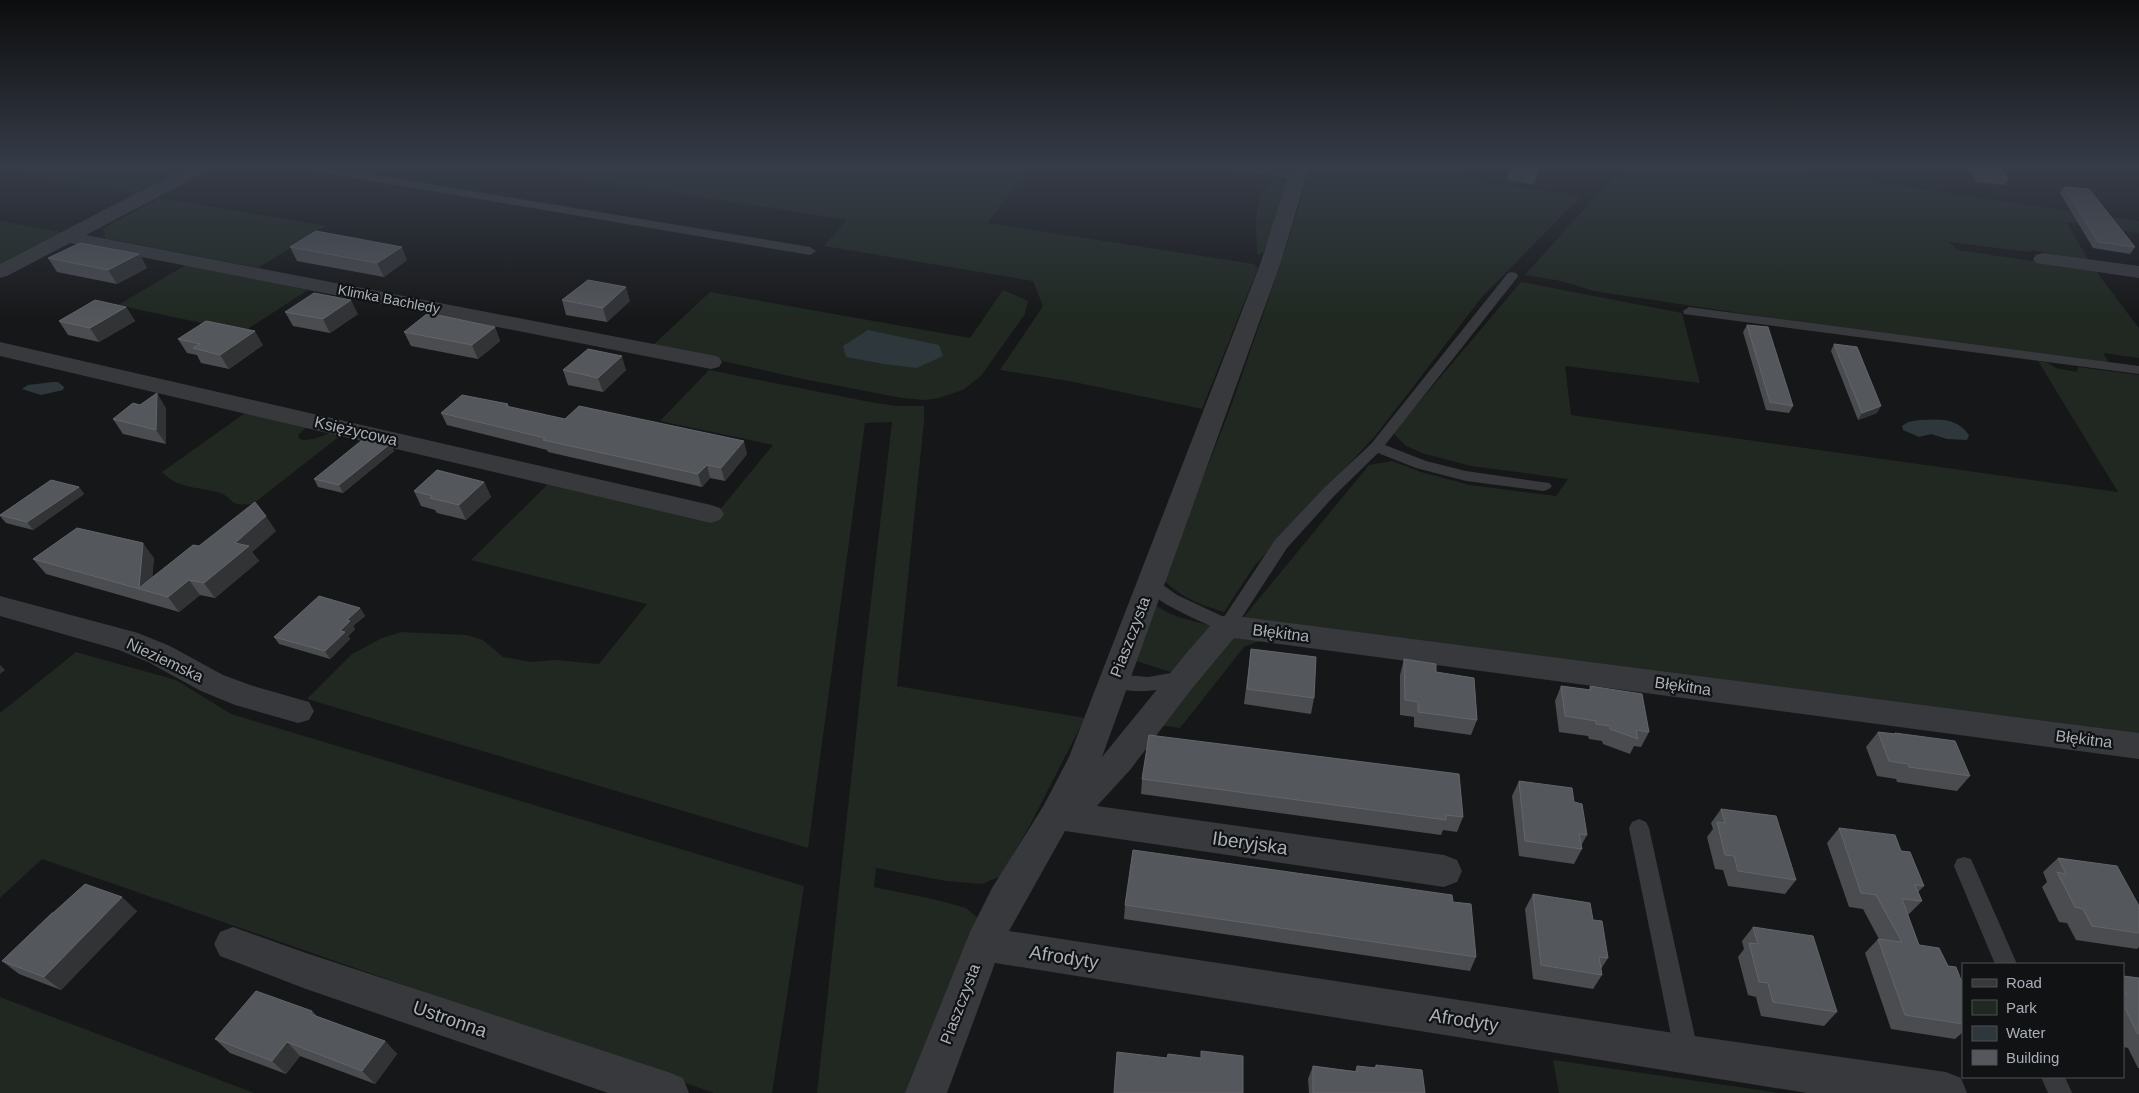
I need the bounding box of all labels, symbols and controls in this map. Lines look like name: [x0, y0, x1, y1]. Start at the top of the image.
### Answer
street label: Klimka Bachledy: [337, 281, 441, 317]
street label: Księżycowa: [313, 413, 399, 449]
street label: Piaszczysta: [1107, 594, 1153, 679]
street label: Błękitna: [1252, 621, 1310, 645]
street label: Nieziemska: [124, 635, 206, 685]
street label: Błękitna: [1654, 674, 1712, 698]
street label: Błękitna: [2055, 727, 2113, 751]
street label: Iberyjska: [1211, 827, 1290, 859]
street label: Afrodyty: [1028, 941, 1101, 973]
street label: Piaszczysta: [937, 961, 983, 1046]
legend: [1962, 963, 2124, 1078]
text: Road: [2006, 974, 2042, 991]
street label: Ustronna: [410, 997, 490, 1042]
text: Park: [2006, 999, 2037, 1016]
street label: Afrodyty: [1428, 1004, 1501, 1036]
text: Water: [2006, 1024, 2045, 1041]
text: Building: [2006, 1049, 2059, 1066]

